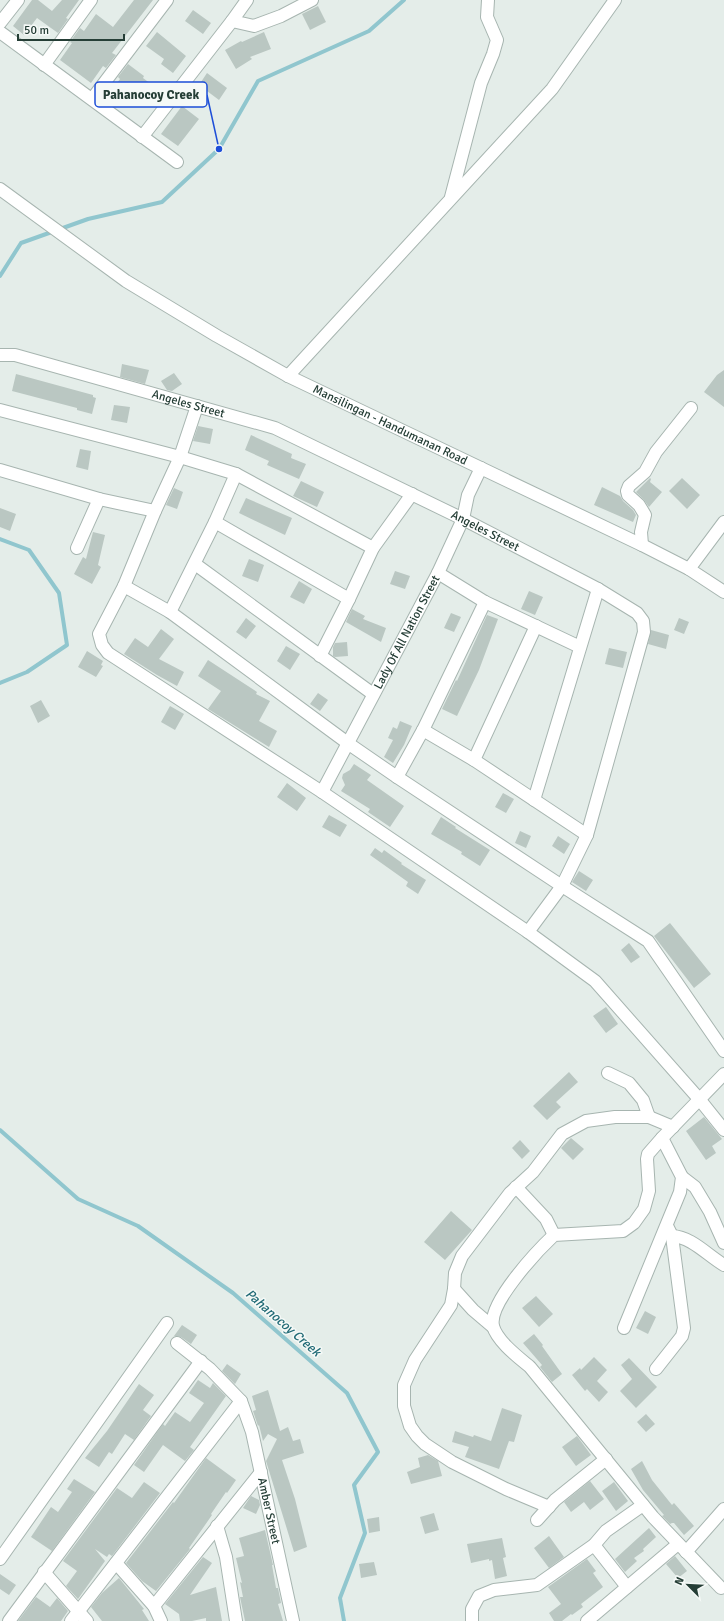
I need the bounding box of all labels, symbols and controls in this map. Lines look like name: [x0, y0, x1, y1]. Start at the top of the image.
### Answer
scale bar: [18, 16, 124, 42]
text: 50 m: [24, 23, 49, 38]
callout: Pahanocoy Creek: [95, 82, 207, 107]
text: Pahanocoy Creek: [103, 87, 199, 103]
street label: Mansilingan - Handumanan Road: [310, 381, 470, 468]
street label: Angeles Street: [150, 386, 226, 421]
street label: Angeles Street: [449, 507, 522, 554]
street label: Lady Of All Nation Street: [370, 573, 443, 692]
water label: Pahanocoy Creek: [242, 1286, 325, 1361]
street label: Amber Street: [255, 1476, 284, 1545]
north arrow: [668, 1565, 708, 1605]
text: N: [672, 1575, 687, 1587]

